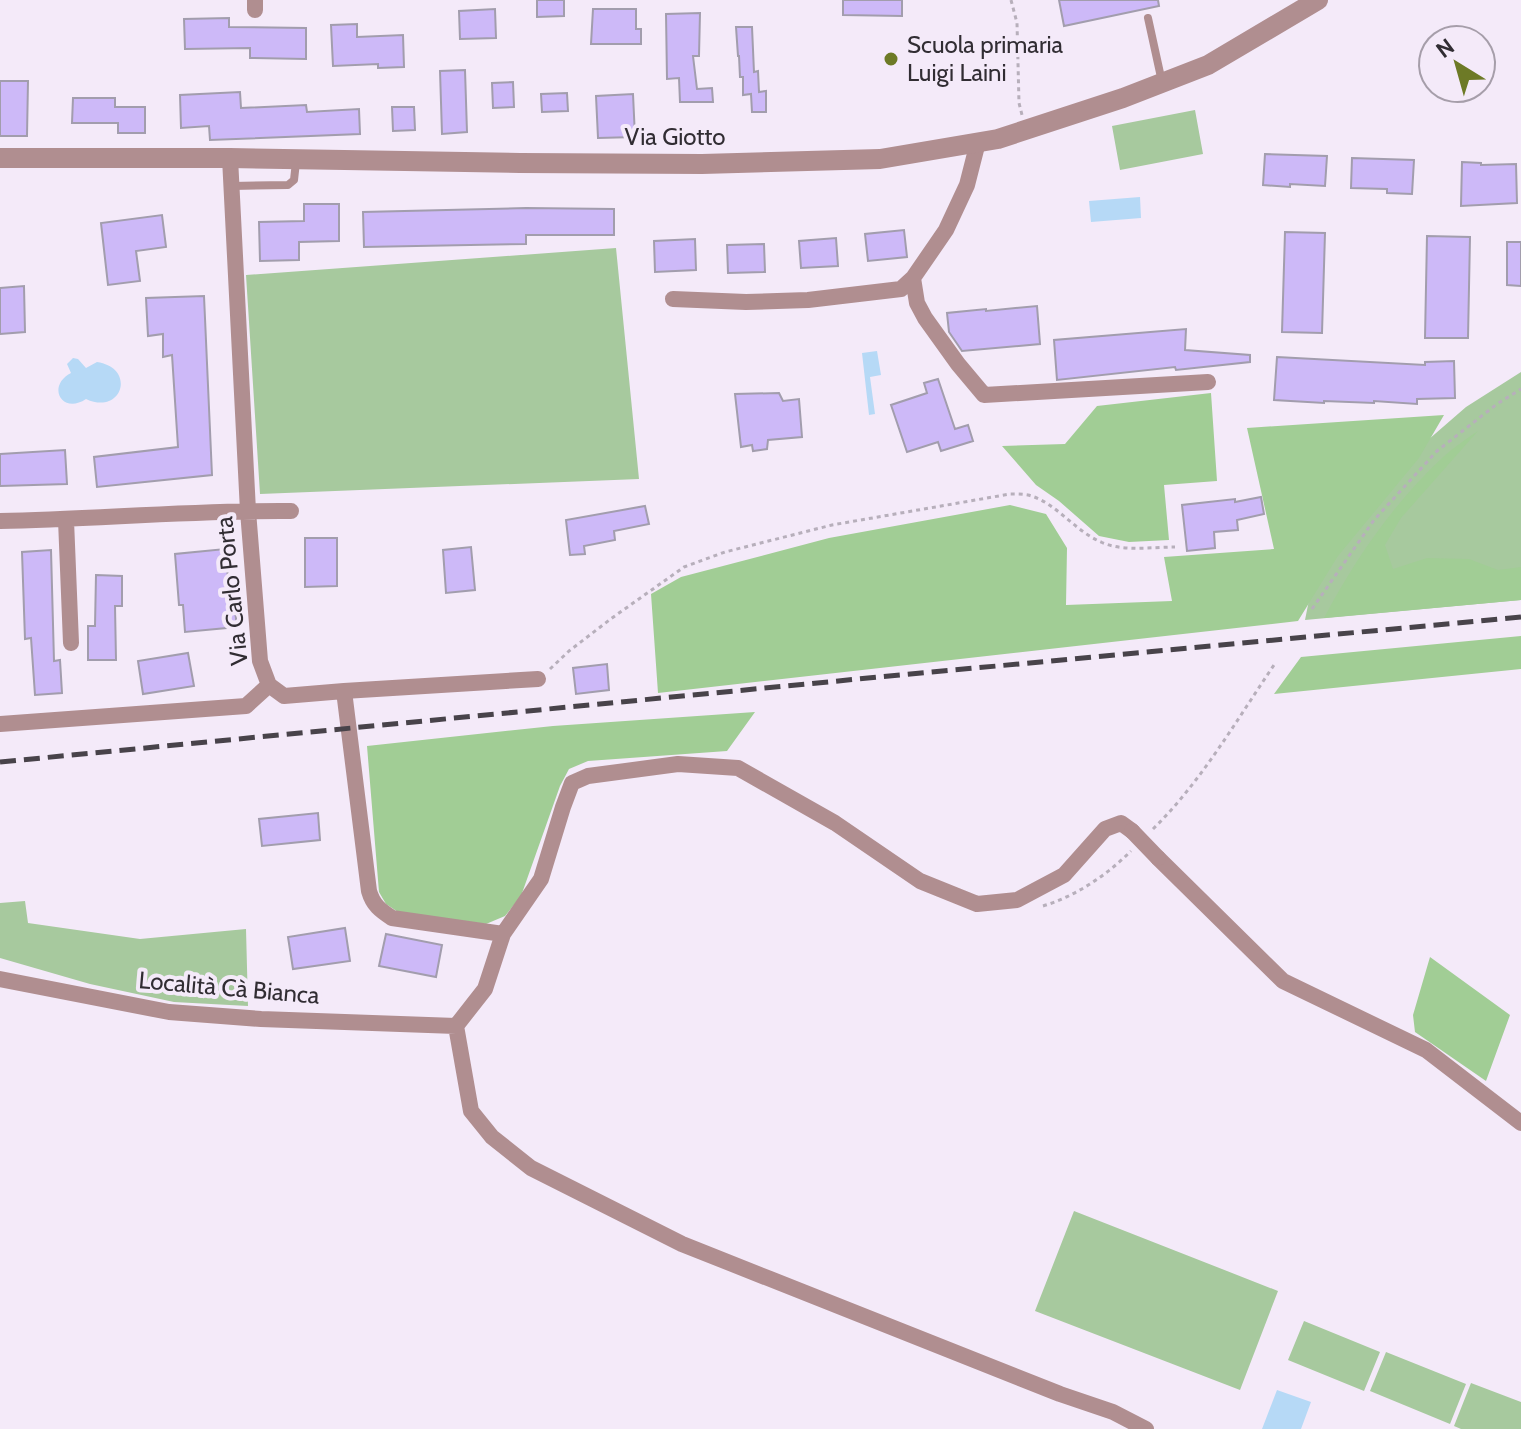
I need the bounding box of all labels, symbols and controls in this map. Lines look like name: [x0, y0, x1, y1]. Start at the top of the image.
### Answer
north arrow: [1417, 24, 1497, 104]
place label: Scuola primaria Luigi Laini: [907, 30, 1064, 87]
text: N: [1431, 33, 1460, 64]
marker: Scuola primaria Luigi Laini: [882, 50, 900, 68]
street label: Via Giotto: [624, 122, 726, 151]
street label: Via Carlo Porta: [209, 515, 254, 667]
street label: Località Cà Bianca: [137, 965, 321, 1010]

